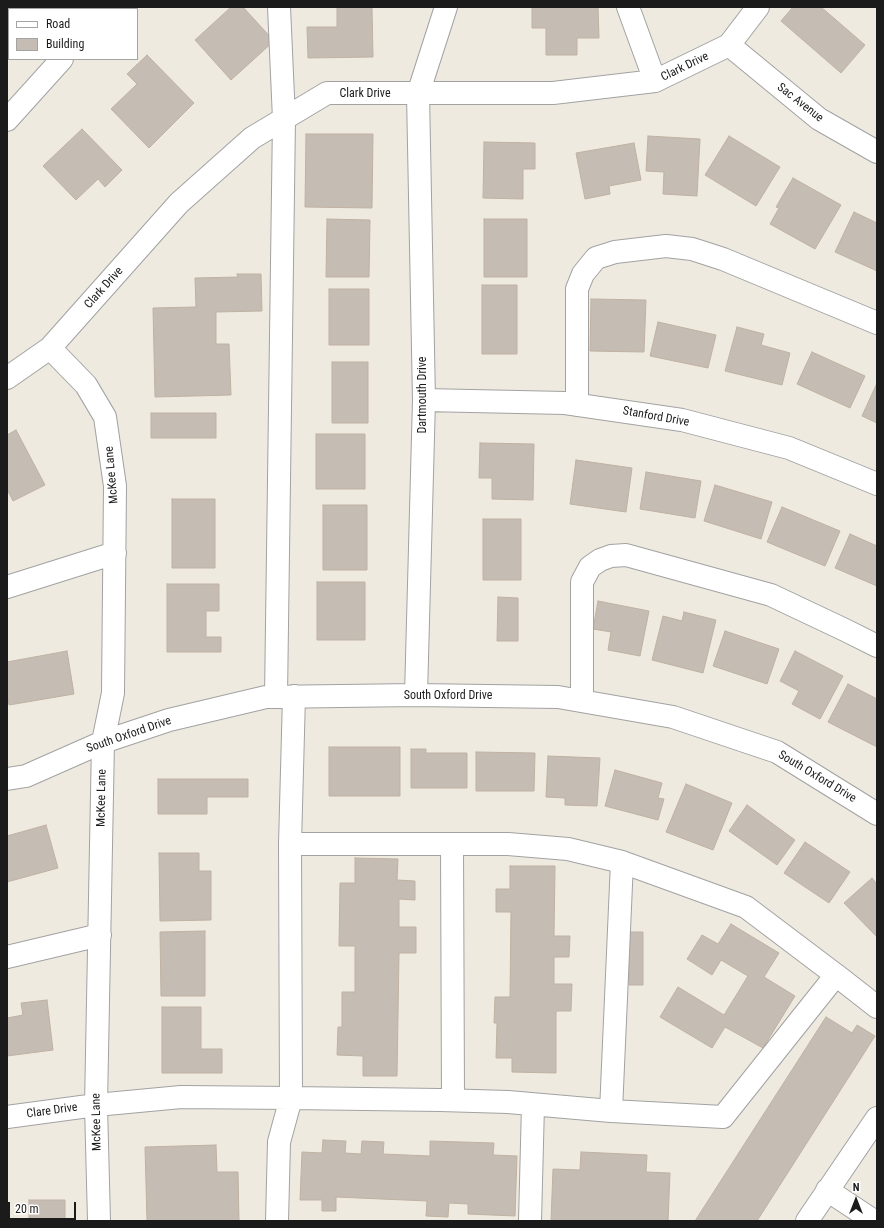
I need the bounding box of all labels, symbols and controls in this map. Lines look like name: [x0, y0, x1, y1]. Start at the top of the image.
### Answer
legend: [8, 8, 138, 60]
text: Road: [46, 17, 70, 31]
text: Building: [46, 37, 84, 51]
street label: Clark Drive: [659, 49, 711, 85]
street label: Sac Avenue: [774, 80, 826, 126]
street label: Clark Drive: [339, 87, 391, 101]
street label: Clark Drive: [82, 264, 126, 312]
street label: Dartmouth Drive: [416, 357, 430, 433]
street label: Stanford Drive: [622, 404, 690, 430]
street label: McKee Lane: [102, 446, 122, 504]
street label: South Oxford Drive: [404, 689, 492, 703]
street label: South Oxford Drive: [85, 714, 173, 756]
street label: South Oxford Drive: [775, 748, 859, 806]
street label: McKee Lane: [94, 769, 110, 827]
street label: McKee Lane: [89, 1093, 105, 1151]
street label: Clare Drive: [26, 1100, 78, 1122]
north arrow: [836, 1180, 876, 1220]
text: N: [853, 1181, 859, 1194]
scale bar: [10, 1194, 78, 1220]
text: 20 m: [15, 1202, 39, 1216]

